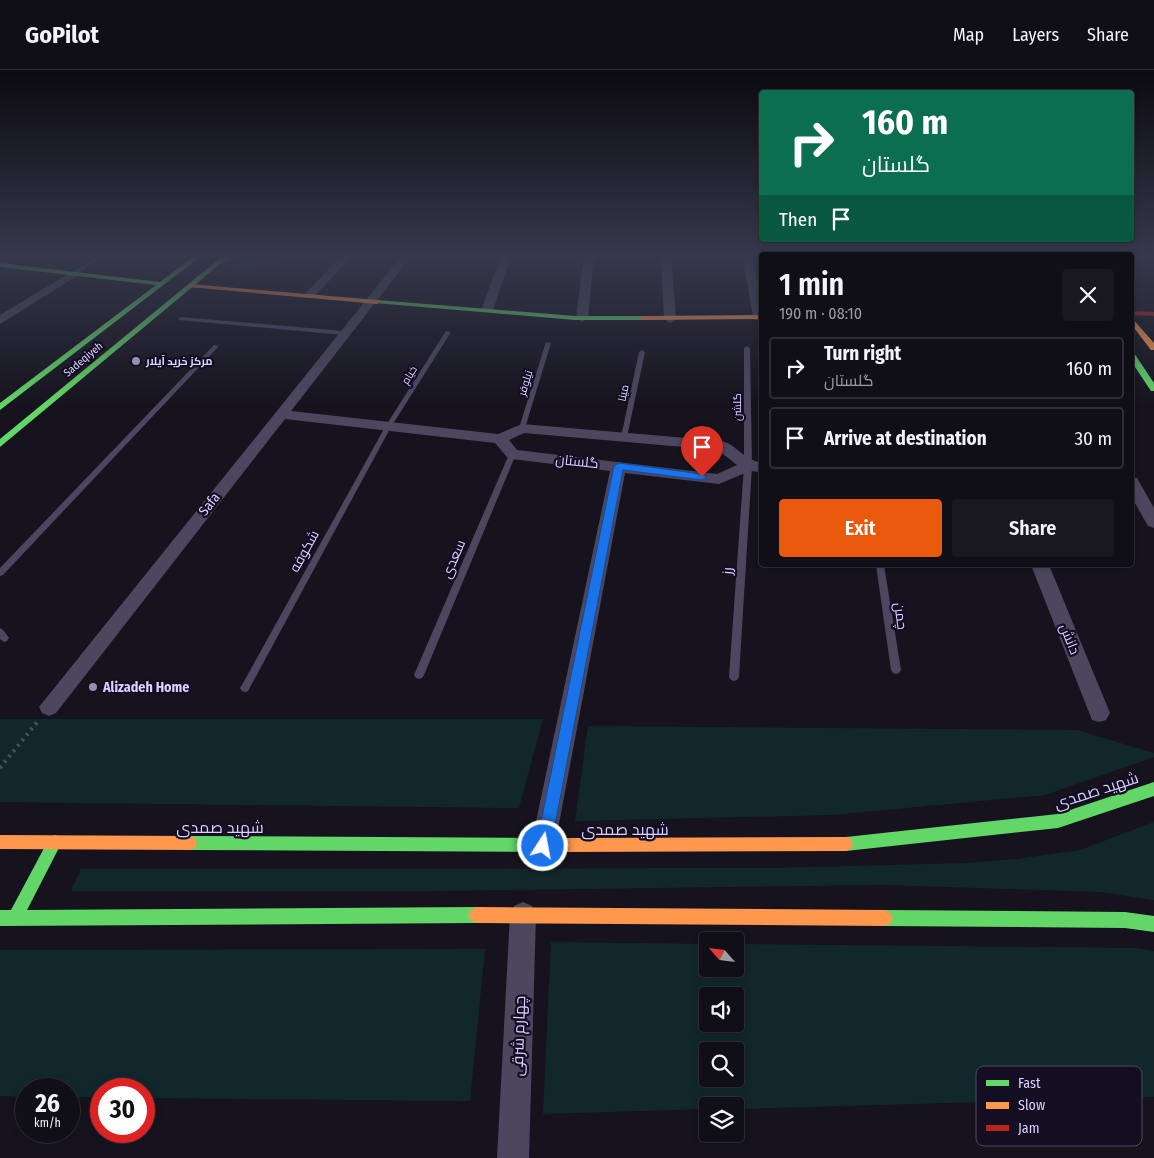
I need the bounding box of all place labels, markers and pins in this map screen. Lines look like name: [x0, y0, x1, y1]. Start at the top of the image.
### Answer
marker: مرکز خرید آیلار: [130, 355, 142, 367]
place label: مرکز خرید آیلار: [145, 355, 212, 368]
pin: [681, 426, 723, 477]
place label: Alizadeh Home: [102, 679, 189, 696]
marker: Alizadeh Home: [87, 681, 99, 693]

